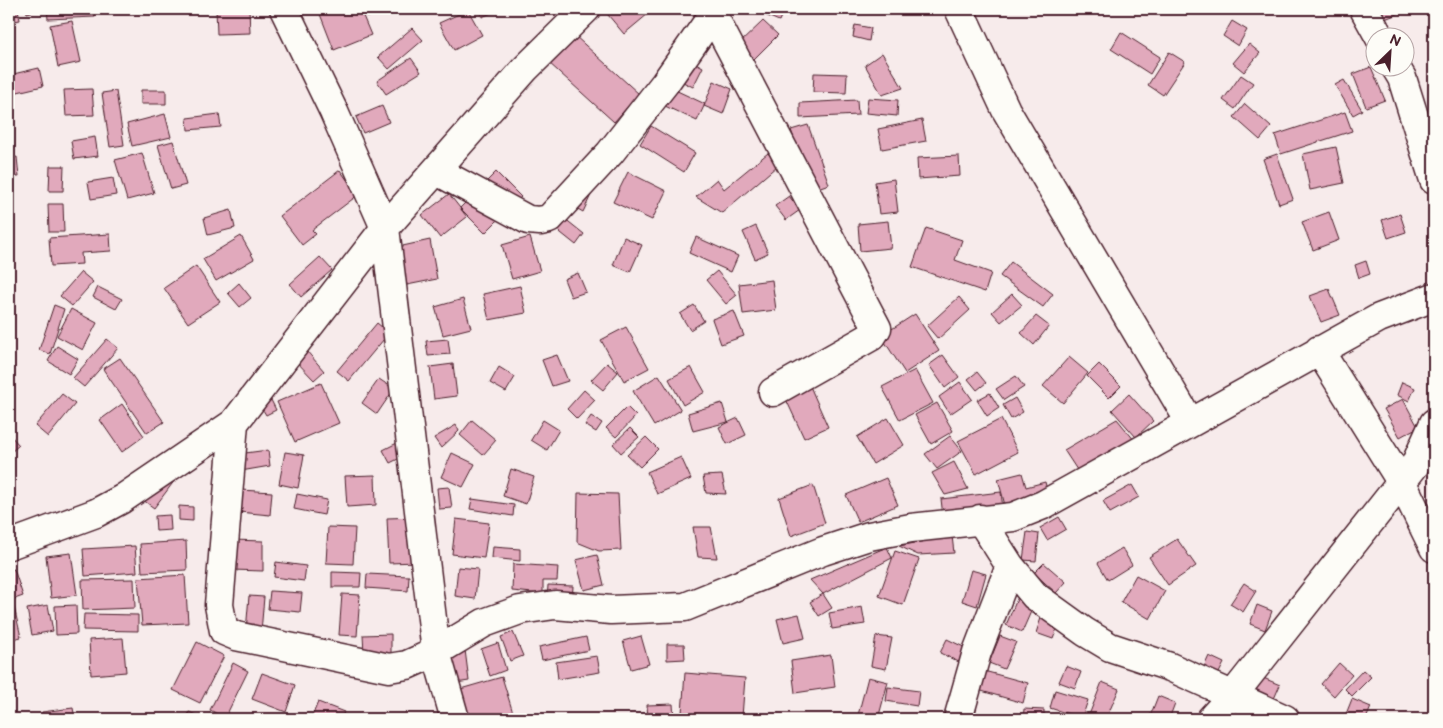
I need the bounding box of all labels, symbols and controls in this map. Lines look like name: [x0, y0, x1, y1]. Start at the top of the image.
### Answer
north arrow: [1366, 28, 1416, 78]
text: N: [1387, 31, 1404, 51]

